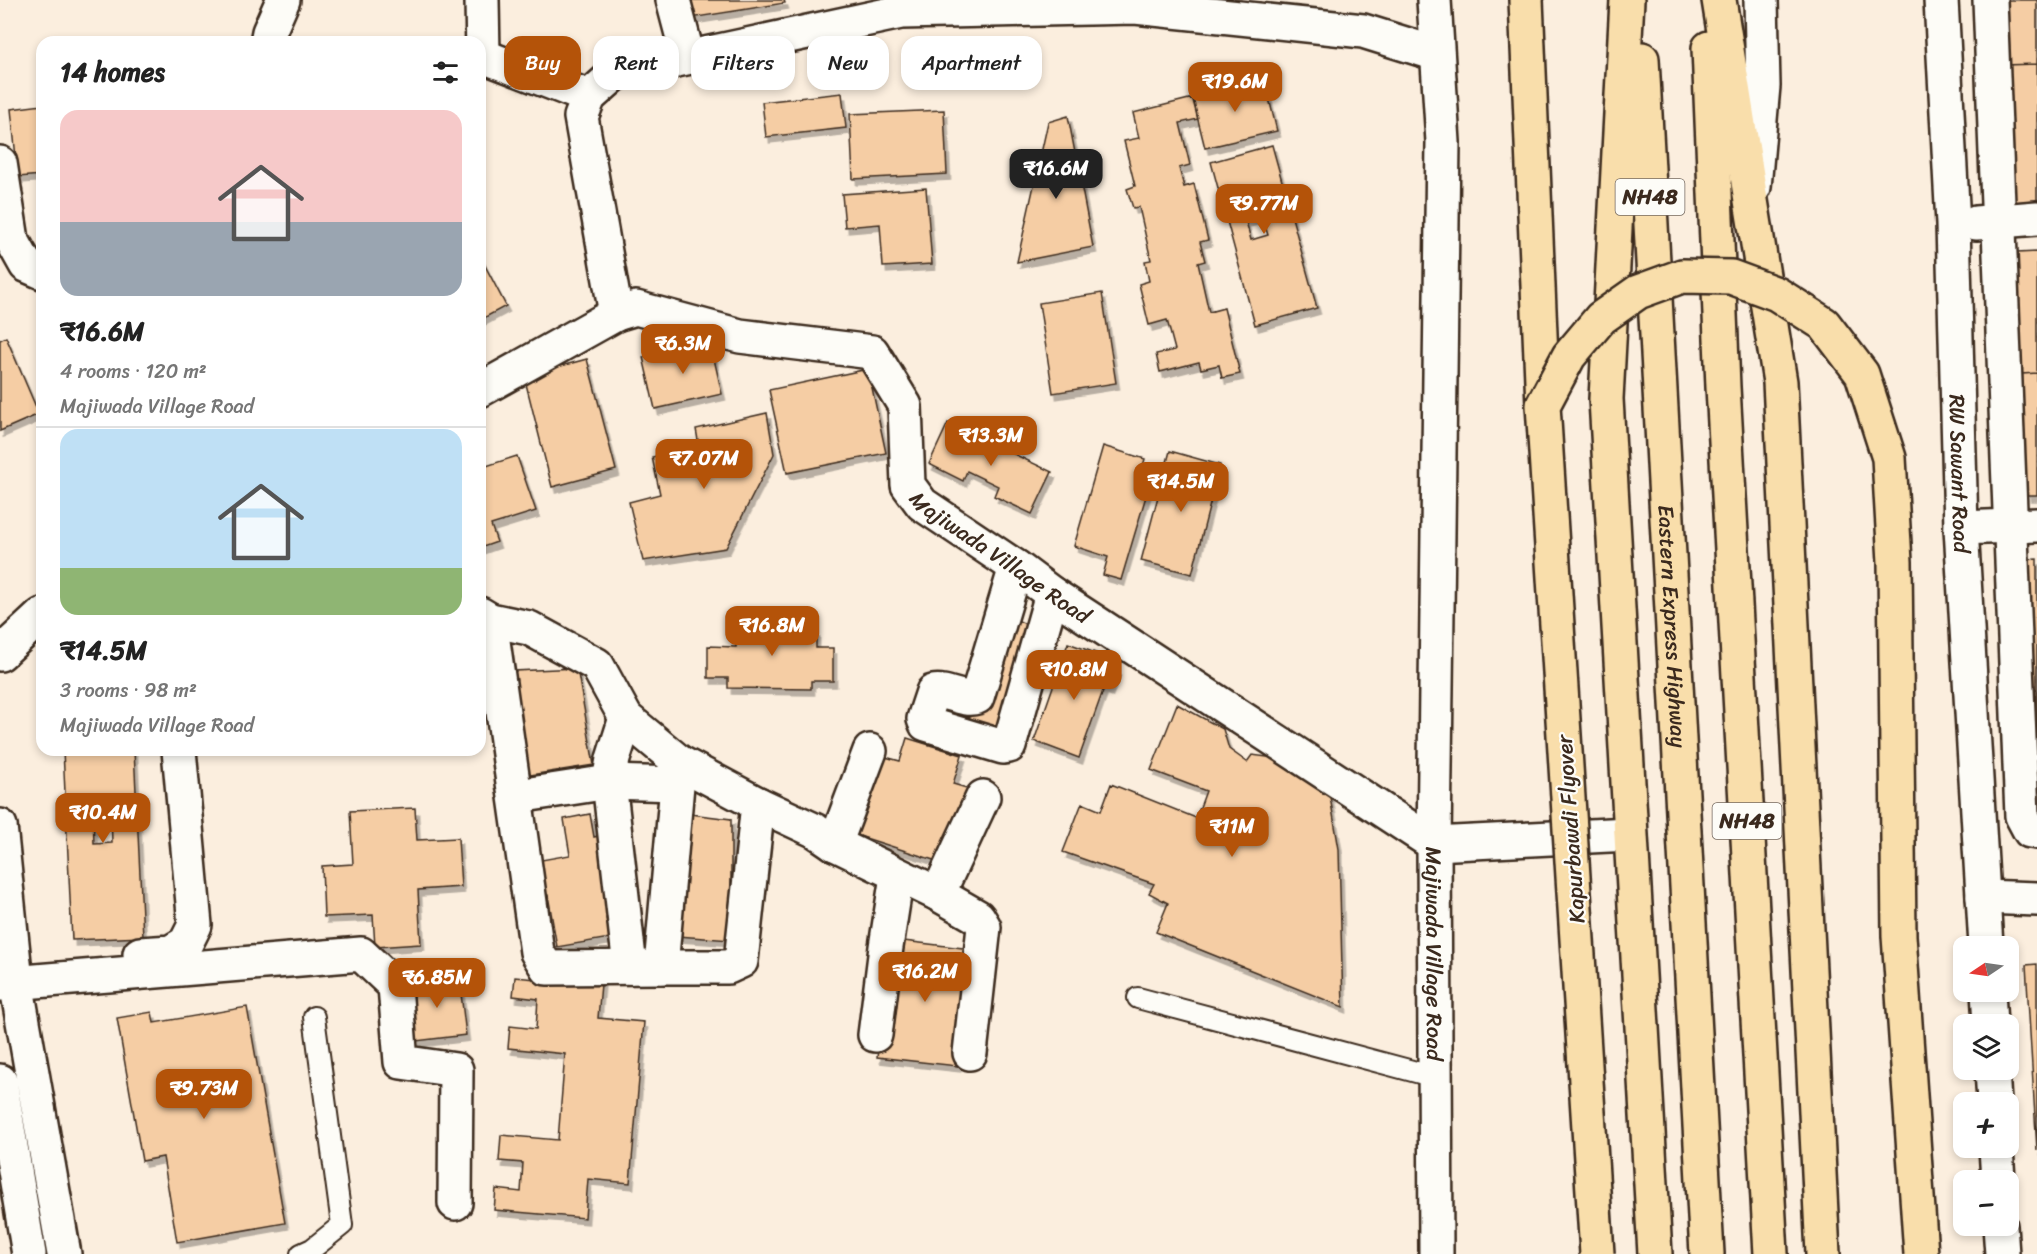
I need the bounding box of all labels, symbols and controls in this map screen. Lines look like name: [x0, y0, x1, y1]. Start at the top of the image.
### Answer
chip: Buy: [504, 36, 581, 90]
chip: Rent: [593, 36, 679, 90]
chip: Filters: [691, 36, 795, 90]
chip: New: [807, 36, 889, 90]
chip: Apartment: [901, 36, 1042, 90]
text: 14 homes: [60, 49, 165, 95]
icon: filters: [429, 56, 462, 89]
pin: ₹19.6M: [1186, 62, 1284, 113]
text: ₹19.6M: [1202, 64, 1268, 99]
icon: home: [207, 149, 315, 257]
pin: ₹16.6M: [1007, 149, 1105, 200]
text: ₹16.6M: [1024, 151, 1088, 186]
road number: NH48: [1616, 179, 1684, 215]
pin: ₹9.77M: [1215, 184, 1313, 235]
text: ₹9.77M: [1230, 186, 1298, 221]
text: ₹16.6M: [60, 308, 144, 354]
pin: ₹6.3M: [641, 324, 725, 375]
text: ₹6.3M: [655, 326, 711, 361]
text: 4 rooms · 120 m²: [60, 354, 207, 389]
text: Majiwada Village Road: [60, 389, 254, 424]
street label: RW Sawant Road: [1937, 394, 1982, 555]
pin: ₹13.3M: [942, 416, 1040, 467]
text: ₹13.3M: [959, 418, 1023, 453]
pin: ₹7.07M: [655, 439, 753, 490]
text: ₹7.07M: [669, 441, 739, 476]
pin: ₹14.5M: [1132, 462, 1230, 513]
text: ₹14.5M: [1148, 464, 1214, 499]
icon: home: [207, 468, 315, 576]
street label: Majiwada Village Road: [899, 483, 1100, 635]
street label: Eastern Express Highway: [1646, 504, 1698, 749]
pin: ₹16.8M: [723, 606, 821, 657]
text: ₹16.8M: [739, 608, 805, 643]
text: ₹14.5M: [60, 627, 147, 673]
pin: ₹10.8M: [1025, 650, 1123, 701]
text: ₹10.8M: [1041, 652, 1107, 687]
text: 3 rooms · 98 m²: [60, 673, 197, 708]
text: Majiwada Village Road: [60, 708, 254, 743]
street label: Kapurbawdi Flyover: [1544, 732, 1597, 925]
pin: ₹10.4M: [54, 793, 152, 844]
text: ₹10.4M: [69, 795, 137, 830]
road number: NH48: [1712, 803, 1782, 839]
pin: ₹11M: [1196, 807, 1268, 858]
text: ₹11M: [1210, 809, 1254, 844]
street label: Majiwada Village Road: [1414, 847, 1454, 1062]
north arrow: [1953, 936, 2019, 1002]
map controls: [1953, 936, 2019, 1236]
pin: ₹16.2M: [876, 952, 974, 1003]
text: ₹16.2M: [892, 954, 958, 989]
pin: ₹6.85M: [388, 958, 486, 1009]
text: ₹6.85M: [402, 960, 472, 995]
button: layers: [1953, 1014, 2019, 1080]
pin: ₹9.73M: [155, 1069, 253, 1120]
text: ₹9.73M: [170, 1071, 238, 1106]
button: +: [1953, 1092, 2019, 1158]
button: −: [1953, 1170, 2019, 1236]

